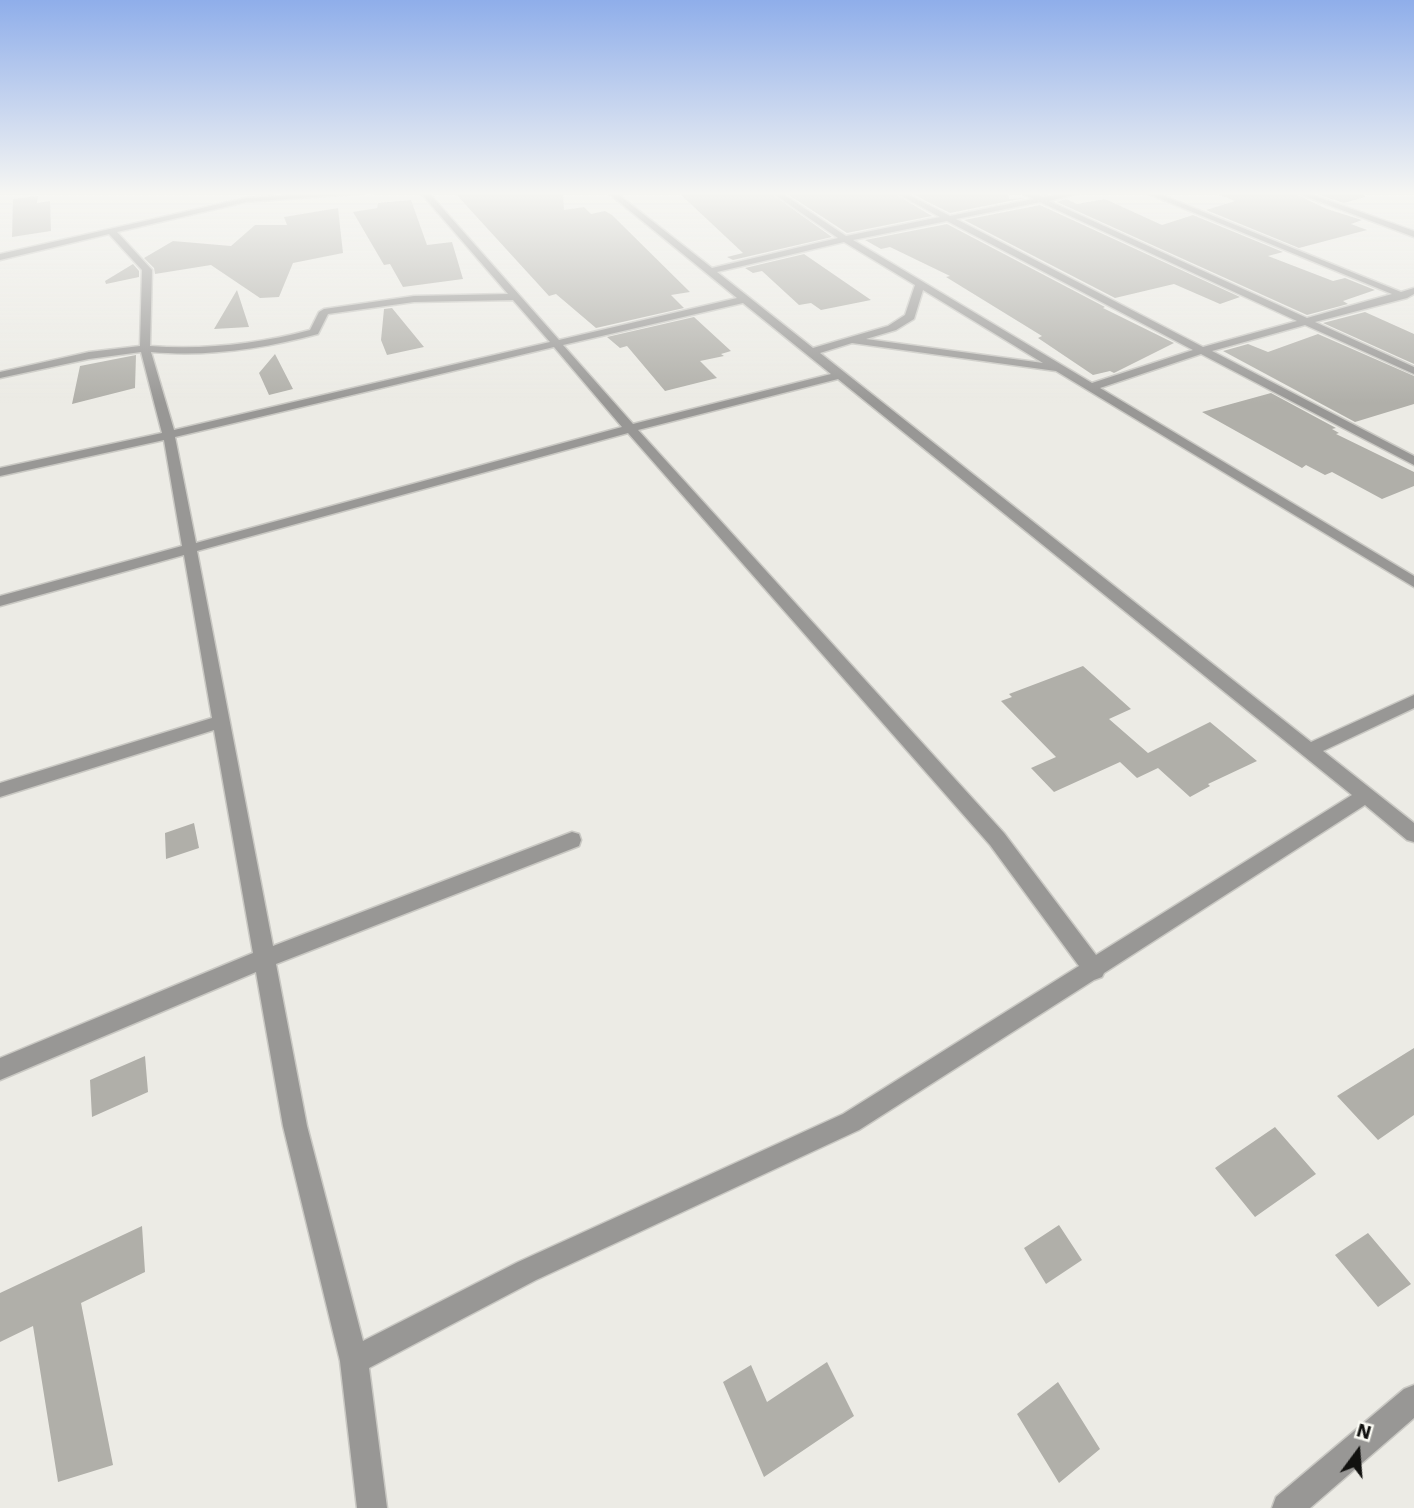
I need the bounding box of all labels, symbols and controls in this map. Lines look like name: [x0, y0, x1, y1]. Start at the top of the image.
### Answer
north arrow: [1323, 1417, 1393, 1487]
text: N: [1354, 1418, 1374, 1444]

